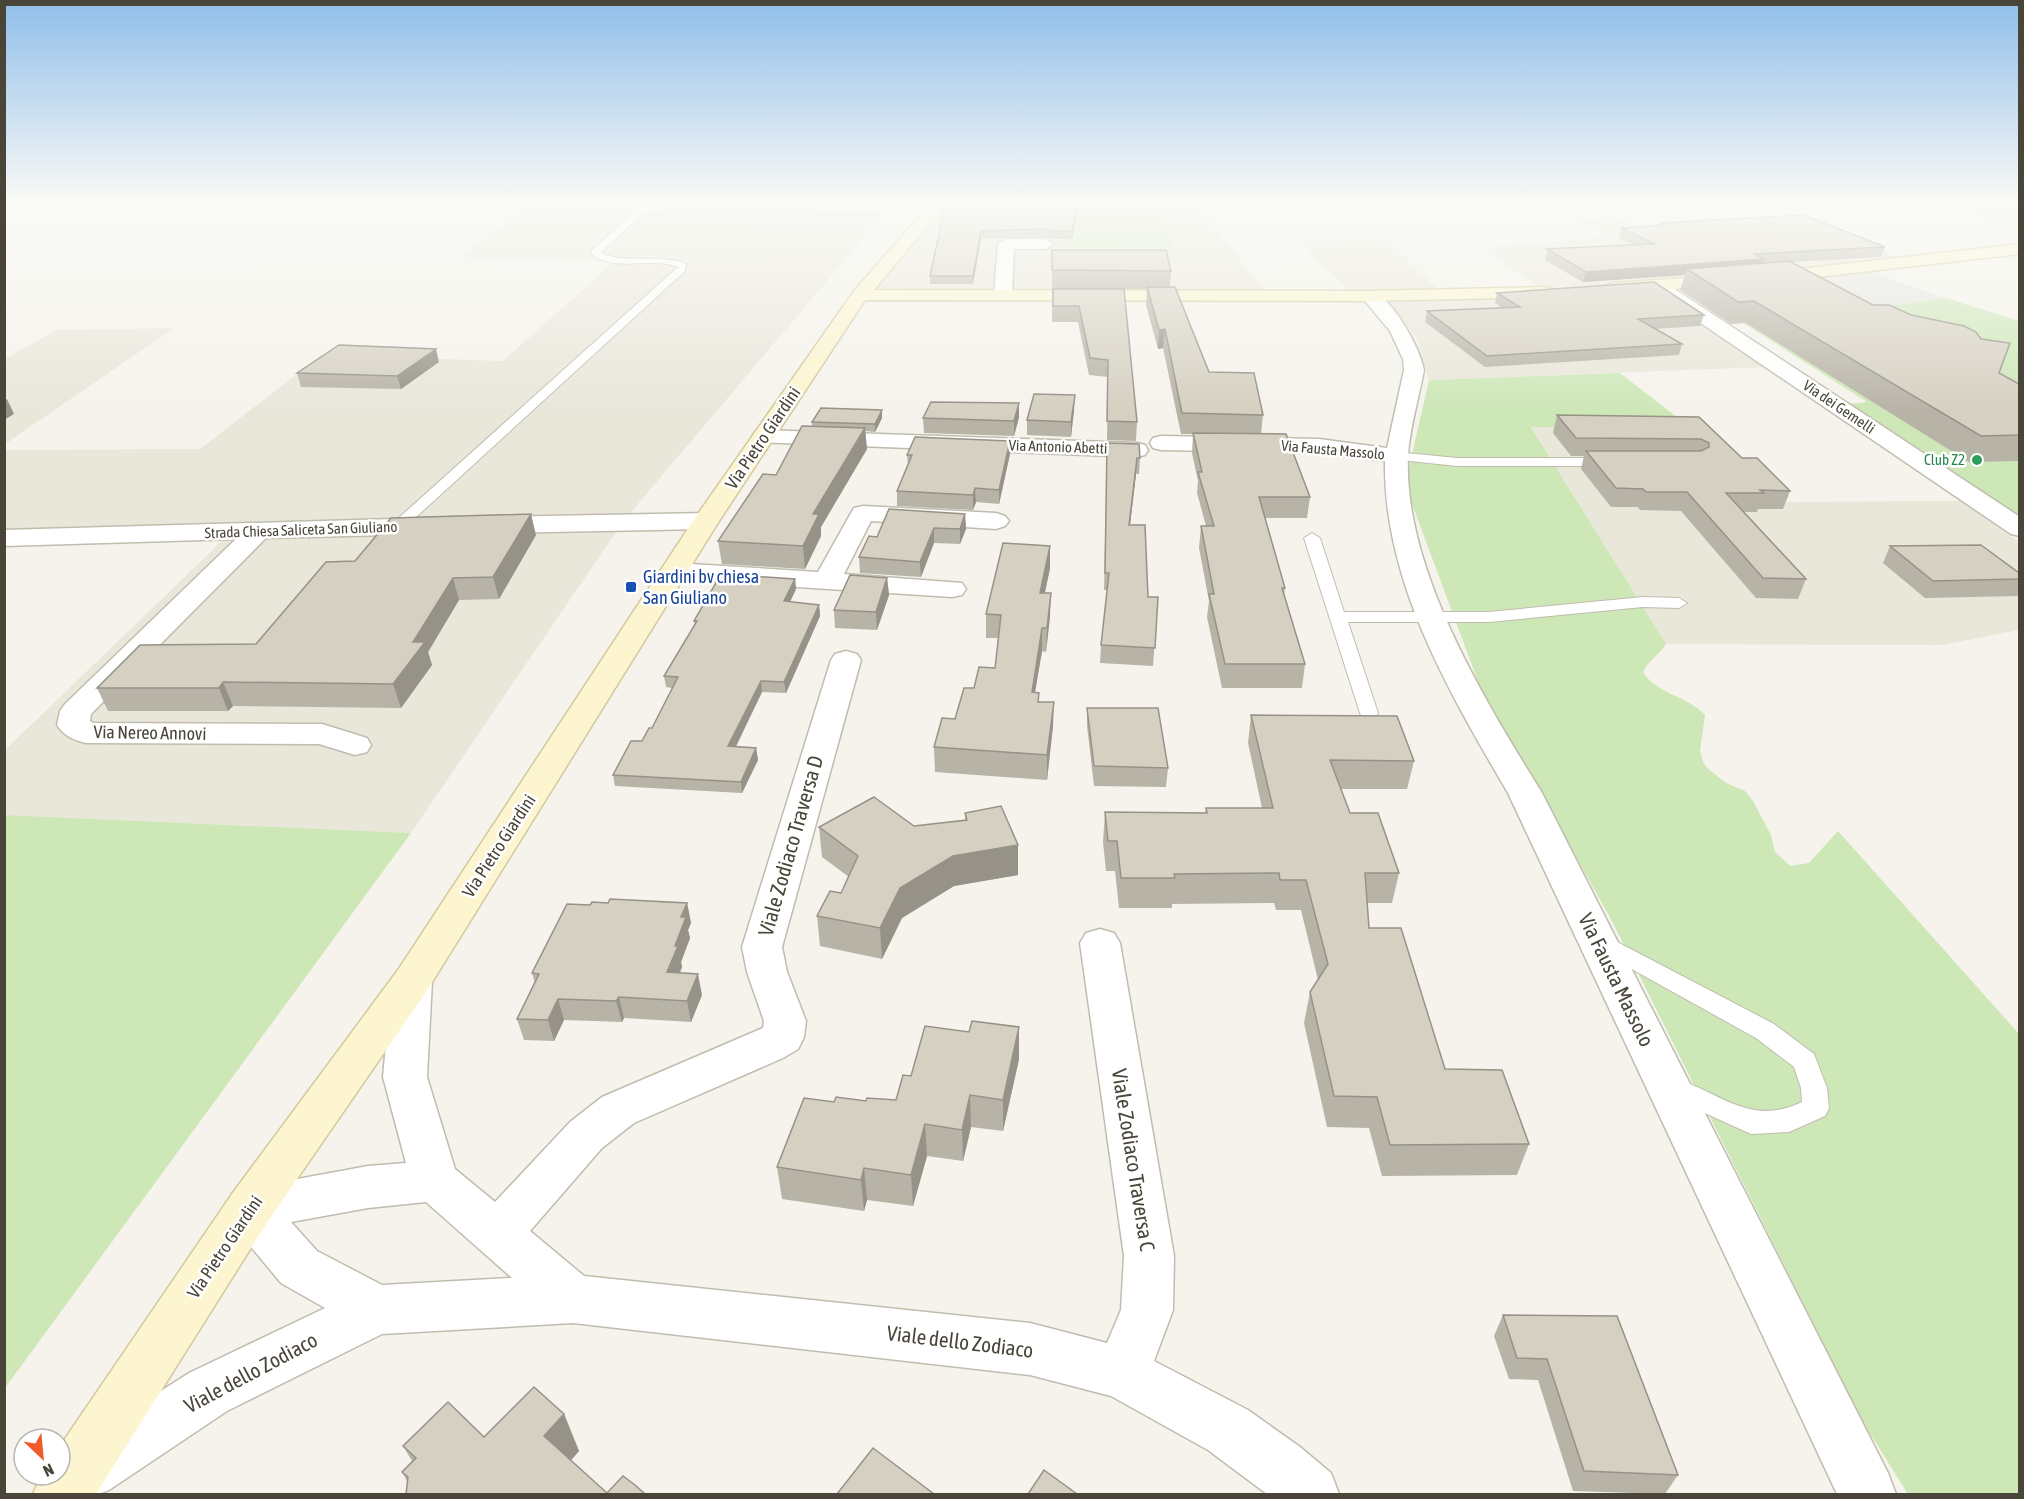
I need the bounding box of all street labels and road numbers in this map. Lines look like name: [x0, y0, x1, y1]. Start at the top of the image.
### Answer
street label: Via dei Gemelli: [1800, 376, 1878, 437]
street label: Via Pietro Giardini: [721, 383, 805, 493]
street label: Via Antonio Abetti: [1008, 436, 1108, 457]
street label: Via Fausta Massolo: [1281, 437, 1386, 463]
street label: Strada Chiesa Saliceta San Giuliano: [204, 518, 398, 541]
street label: Via Nereo Annovi: [93, 721, 207, 744]
street label: Viale Zodiaco Traversa D: [753, 753, 827, 939]
street label: Via Pietro Giardini: [457, 790, 540, 901]
street label: Via Fausta Massolo: [1574, 909, 1660, 1050]
street label: Viale Zodiaco Traversa C: [1108, 1067, 1160, 1253]
street label: Via Pietro Giardini: [183, 1192, 267, 1302]
street label: Viale dello Zodiaco: [886, 1320, 1035, 1362]
street label: Viale dello Zodiaco: [180, 1327, 321, 1417]

